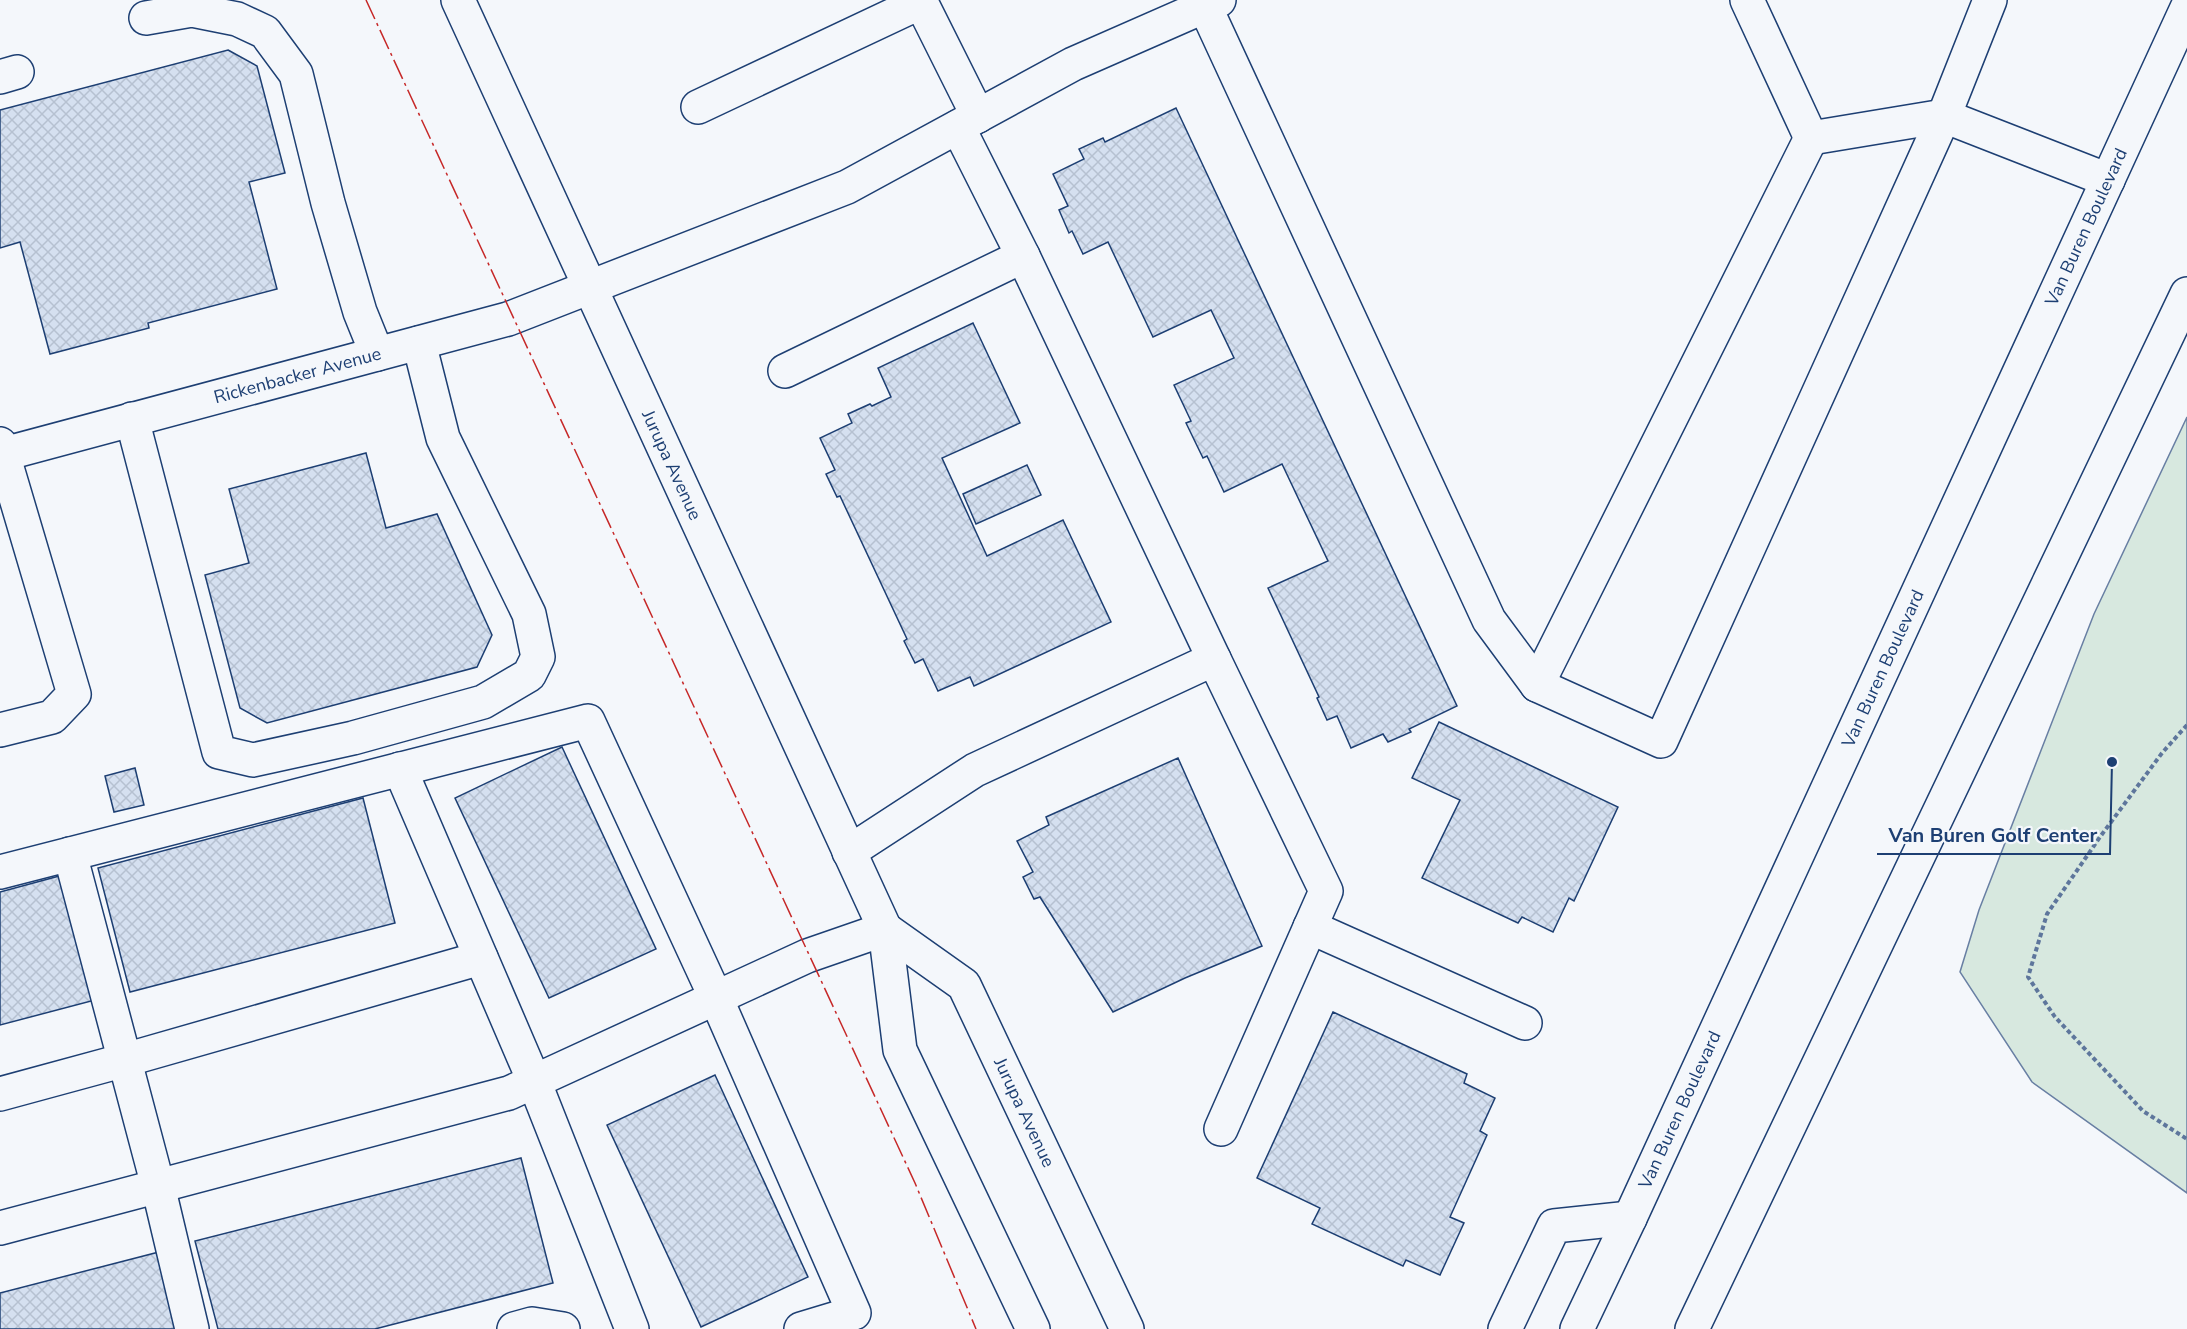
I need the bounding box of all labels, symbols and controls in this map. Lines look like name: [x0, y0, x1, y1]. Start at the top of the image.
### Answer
street label: Van Buren Boulevard: [2039, 144, 2133, 311]
street label: Rickenbacker Avenue: [211, 341, 384, 409]
street label: Jurupa Avenue: [636, 405, 707, 524]
street label: Van Buren Boulevard: [1836, 586, 1930, 752]
callout: Van Buren Golf Center: [1877, 816, 2110, 854]
text: Van Buren Golf Center: [1888, 822, 2098, 849]
street label: Van Buren Boulevard: [1633, 1027, 1726, 1194]
street label: Jurupa Avenue: [988, 1053, 1061, 1171]

